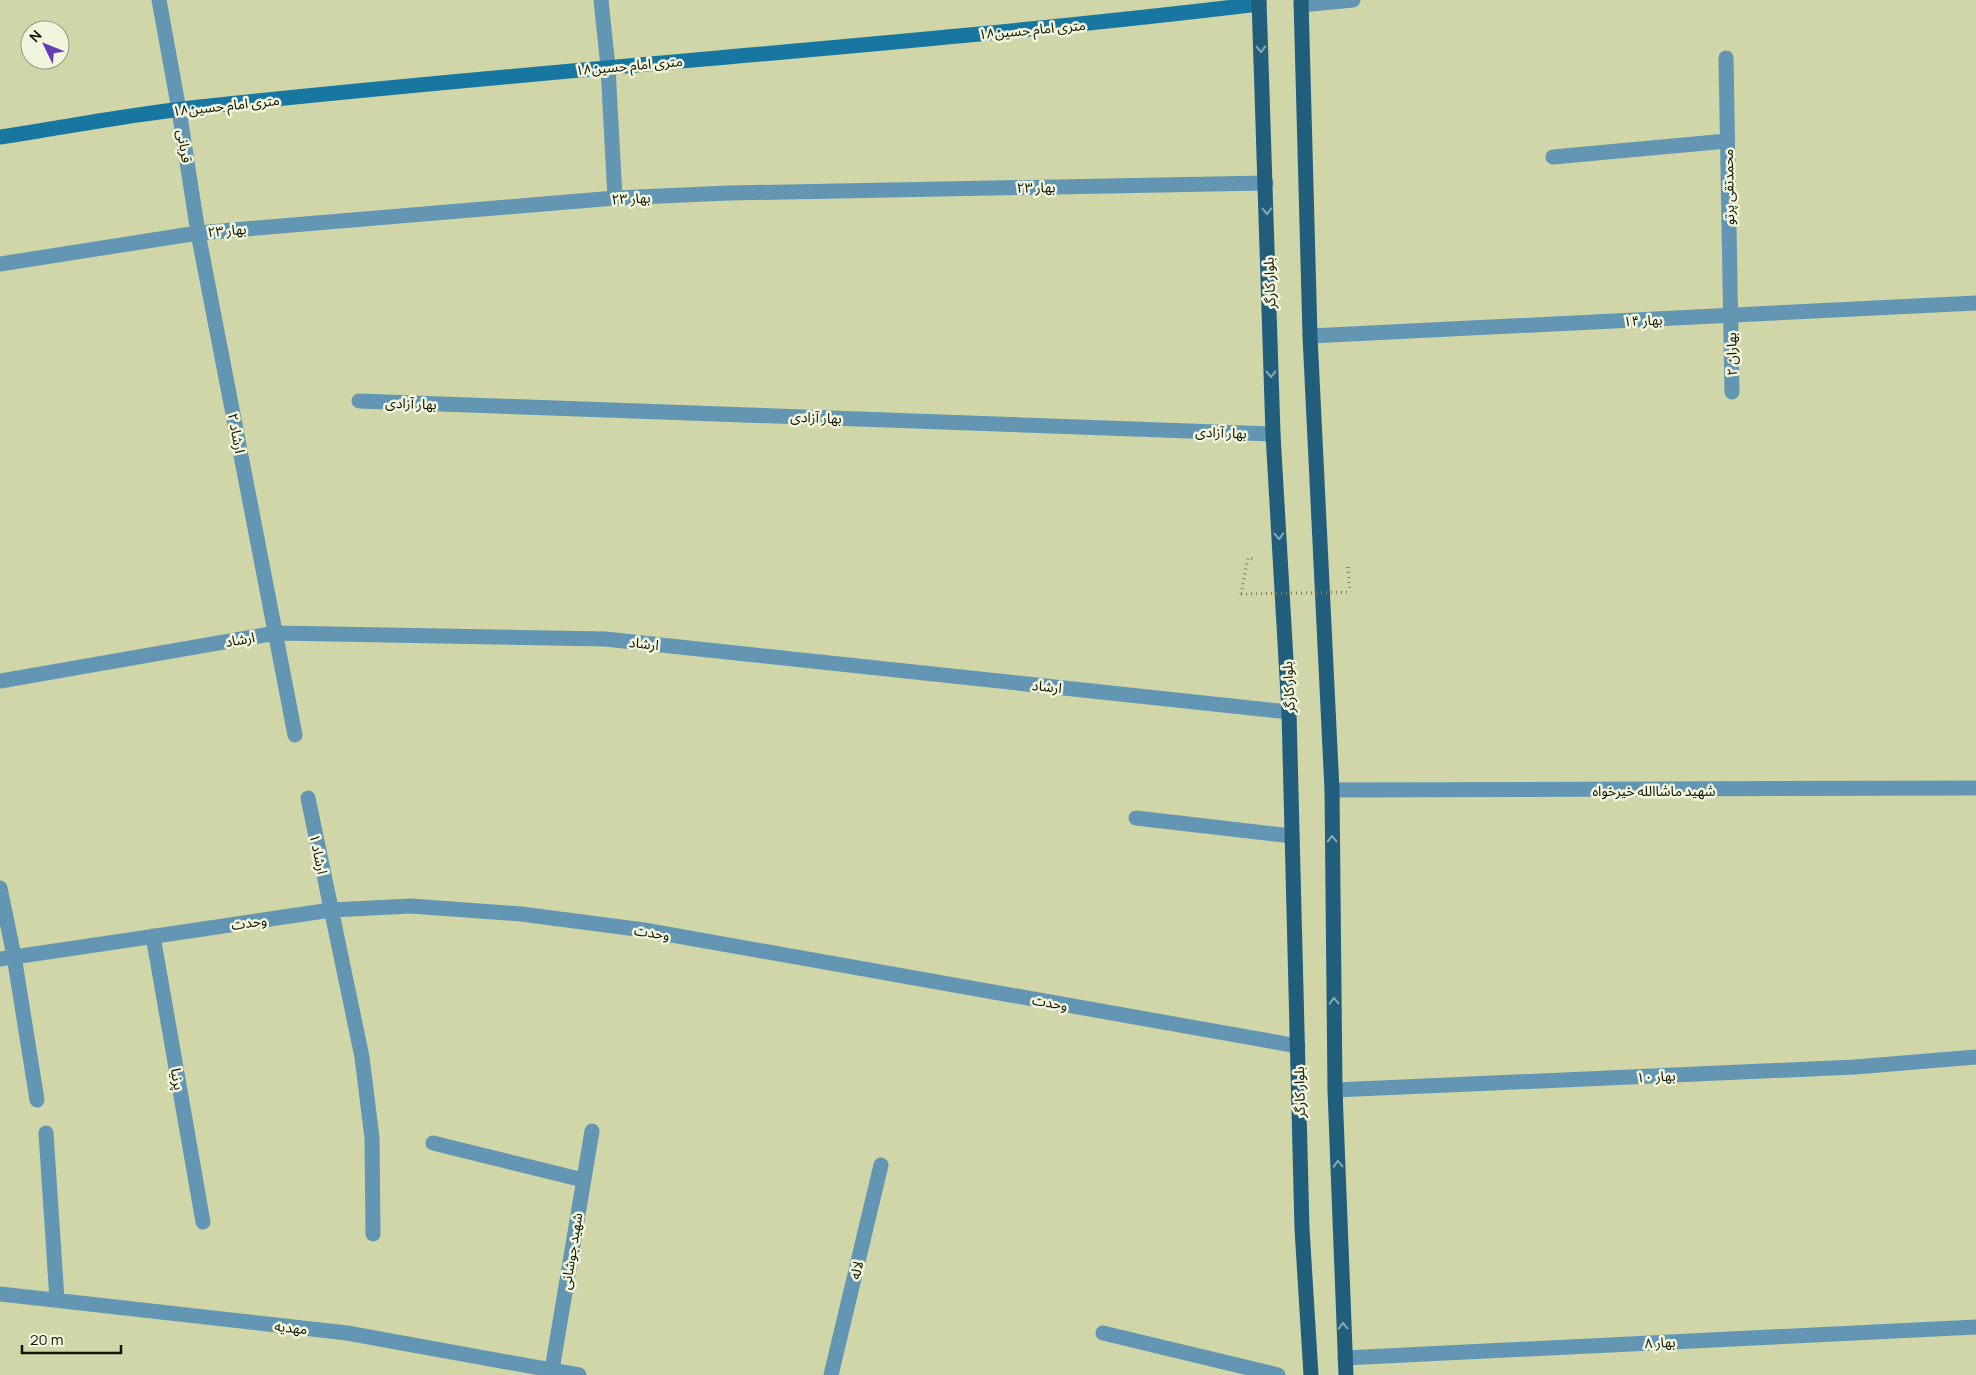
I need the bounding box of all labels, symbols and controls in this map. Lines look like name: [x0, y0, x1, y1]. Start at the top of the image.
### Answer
street label: ۱۸متری امام حسین: [978, 15, 1087, 45]
north arrow: [20, 20, 70, 70]
text: N: [25, 26, 46, 46]
one-way arrow: [1255, 45, 1266, 53]
street label: ۱۸متری امام حسین: [575, 51, 684, 81]
street label: ۱۸متری امام حسین: [172, 90, 281, 122]
street label: قربانی: [173, 128, 197, 164]
street label: محمدتقی پرتو: [1718, 149, 1739, 225]
street label: بهار ۲۳: [1016, 177, 1056, 197]
street label: بهار ۲۳: [611, 187, 651, 209]
one-way arrow: [1261, 207, 1272, 215]
street label: بهار ۲۳: [207, 219, 247, 241]
street label: بلوار کارگر: [1259, 257, 1279, 310]
street label: بهار ۱۴: [1623, 309, 1663, 331]
street label: بهاران ۲: [1721, 332, 1741, 376]
one-way arrow: [1266, 370, 1276, 378]
street label: بهار آزادی: [385, 393, 437, 413]
street label: بهار آزادی: [790, 407, 842, 427]
street label: ارشاد ۲: [224, 411, 250, 455]
street label: بهار آزادی: [1195, 422, 1247, 442]
one-way arrow: [1273, 532, 1284, 540]
street label: ارشاد: [224, 627, 256, 651]
street label: ارشاد: [628, 632, 660, 654]
street label: بلوار کارگر: [1277, 661, 1299, 714]
street label: ارشاد: [1031, 675, 1063, 697]
street label: شهید ماشاالله خیرخواه: [1592, 781, 1716, 800]
street label: ارشاد ۱: [305, 832, 333, 876]
one-way arrow: [1327, 835, 1338, 843]
street label: وحدت: [230, 910, 268, 934]
street label: وحدت: [633, 920, 671, 944]
street label: وحدت: [1031, 990, 1069, 1014]
one-way arrow: [1329, 997, 1339, 1005]
street label: بهار ۱۰: [1636, 1065, 1676, 1087]
street label: پرنیا: [166, 1066, 189, 1092]
street label: بلوار کارگر: [1289, 1066, 1309, 1119]
one-way arrow: [1333, 1160, 1343, 1168]
street label: شهید جوشانی: [556, 1211, 586, 1291]
street label: لاله: [845, 1259, 867, 1281]
street label: مهدیه: [274, 1316, 308, 1338]
scale bar: [22, 1322, 121, 1354]
one-way arrow: [1338, 1322, 1349, 1330]
text: 20 m: [30, 1329, 63, 1350]
street label: بهار ۸: [1644, 1332, 1676, 1352]

